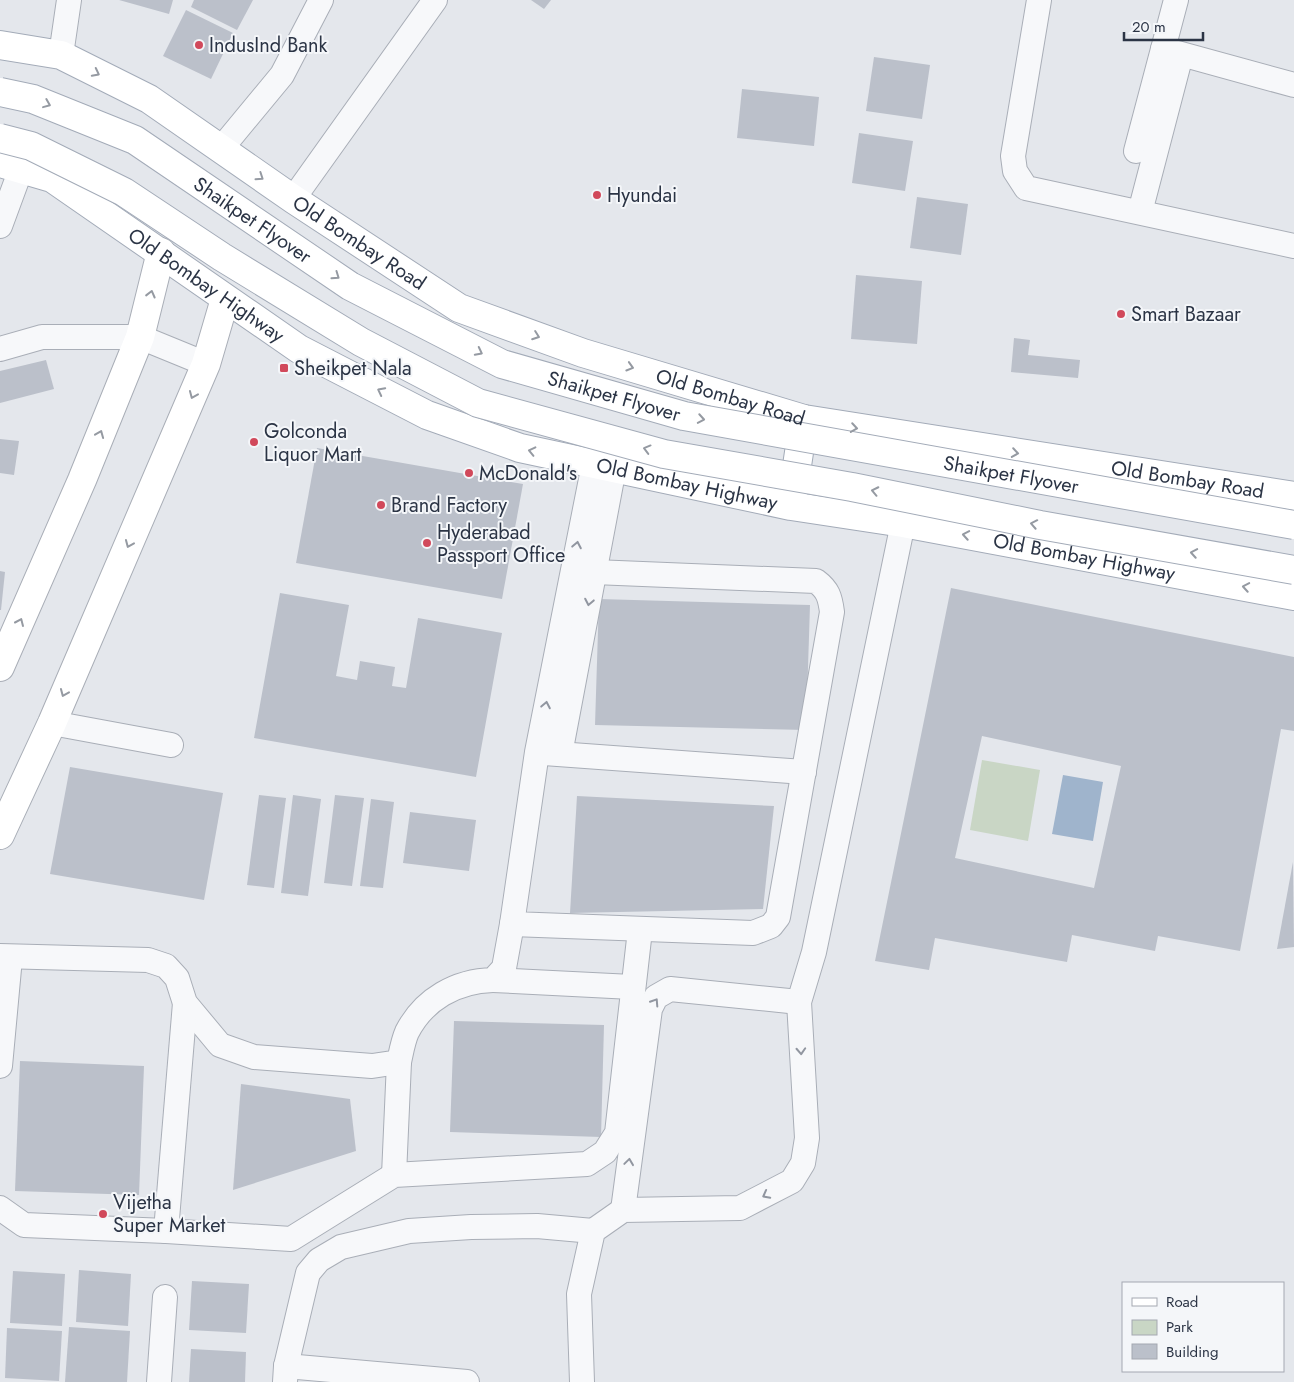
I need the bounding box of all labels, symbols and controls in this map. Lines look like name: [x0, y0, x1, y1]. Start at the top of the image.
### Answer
scale bar: [1124, 10, 1203, 42]
text: 20 m: [1132, 16, 1166, 38]
place label: IndusInd Bank: [209, 31, 327, 60]
marker: IndusInd Bank: [193, 39, 205, 51]
one-way arrow: [91, 66, 100, 77]
one-way arrow: [42, 98, 51, 109]
street label: Shaikpet Flyover: [188, 170, 317, 271]
one-way arrow: [254, 171, 264, 180]
place label: Hyundai: [607, 181, 677, 210]
street label: Old Bombay Road: [287, 189, 432, 298]
marker: Hyundai: [591, 189, 603, 201]
street label: Old Bombay Highway: [122, 221, 290, 350]
one-way arrow: [330, 270, 340, 279]
one-way arrow: [145, 290, 156, 299]
place label: Smart Bazaar: [1131, 300, 1241, 329]
marker: Smart Bazaar: [1115, 308, 1127, 320]
one-way arrow: [531, 330, 539, 340]
one-way arrow: [474, 346, 483, 356]
place label: Sheikpet Nala: [294, 354, 412, 383]
marker: Sheikpet Nala: [278, 362, 290, 374]
one-way arrow: [626, 362, 634, 372]
street label: Old Bombay Road: [652, 362, 809, 434]
street label: Shaikpet Flyover: [544, 364, 684, 429]
one-way arrow: [377, 387, 386, 397]
one-way arrow: [188, 390, 199, 399]
one-way arrow: [697, 413, 706, 423]
place label: Golconda Liquor Mart: [264, 417, 362, 469]
one-way arrow: [851, 422, 859, 433]
one-way arrow: [95, 431, 105, 439]
marker: Golconda Liquor Mart: [248, 436, 260, 448]
one-way arrow: [642, 444, 651, 455]
one-way arrow: [527, 446, 536, 457]
one-way arrow: [1011, 447, 1019, 457]
street label: Shaikpet Flyover: [941, 449, 1081, 501]
street label: Old Bombay Highway: [594, 451, 780, 518]
street label: Old Bombay Road: [1109, 453, 1266, 506]
place label: McDonald's: [479, 459, 577, 488]
marker: McDonald's: [463, 467, 475, 479]
one-way arrow: [871, 487, 880, 497]
place label: Brand Factory: [391, 491, 507, 520]
marker: Brand Factory: [375, 499, 387, 511]
place label: Hyderabad Passport Office: [437, 518, 565, 570]
one-way arrow: [1030, 519, 1039, 530]
street label: Old Bombay Highway: [991, 526, 1178, 589]
one-way arrow: [961, 530, 970, 541]
marker: Hyderabad Passport Office: [421, 537, 433, 549]
one-way arrow: [124, 539, 135, 548]
one-way arrow: [571, 541, 581, 549]
one-way arrow: [1190, 548, 1199, 558]
one-way arrow: [1242, 582, 1250, 592]
one-way arrow: [584, 597, 594, 606]
one-way arrow: [13, 618, 24, 627]
one-way arrow: [60, 688, 71, 697]
one-way arrow: [541, 700, 551, 709]
one-way arrow: [648, 999, 658, 1008]
one-way arrow: [796, 1047, 807, 1055]
one-way arrow: [624, 1158, 634, 1166]
place label: Vijetha Super Market: [113, 1188, 225, 1240]
one-way arrow: [763, 1189, 772, 1199]
marker: Vijetha Super Market: [97, 1208, 109, 1220]
legend: [1122, 1282, 1284, 1372]
text: Road: [1166, 1291, 1198, 1313]
text: Park: [1166, 1316, 1193, 1338]
text: Building: [1166, 1341, 1218, 1363]

